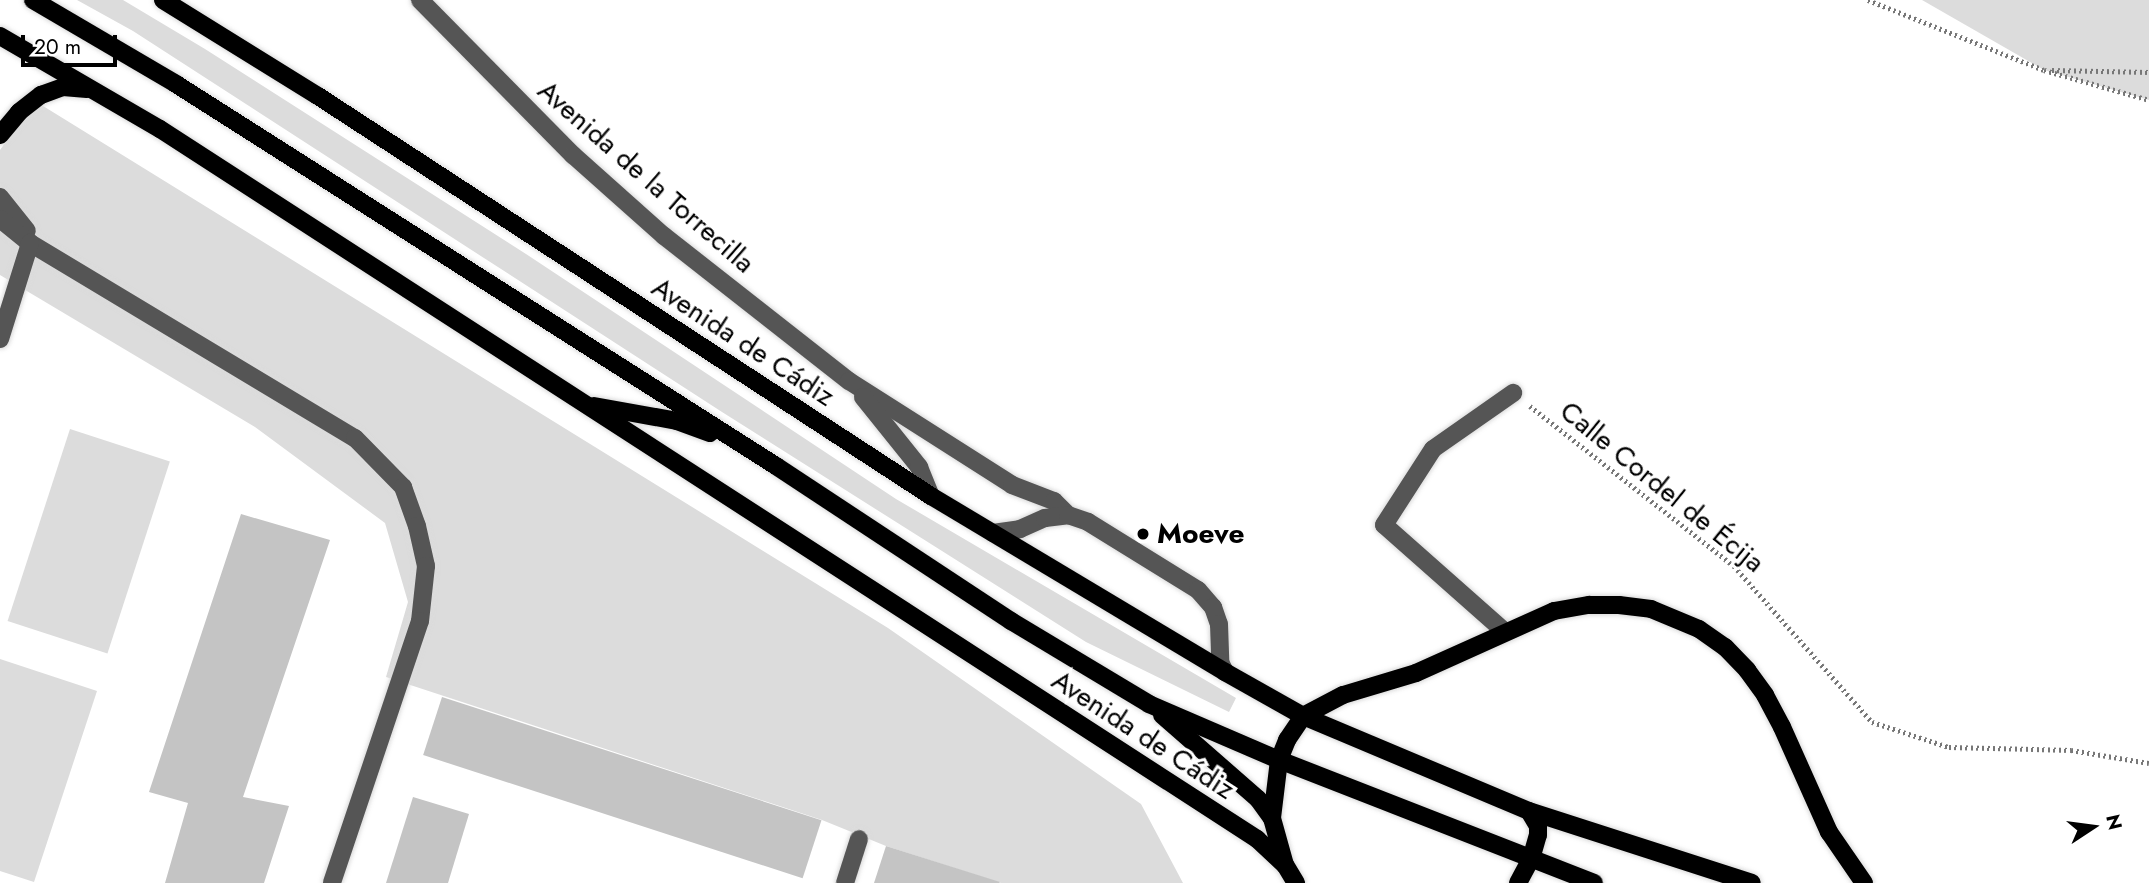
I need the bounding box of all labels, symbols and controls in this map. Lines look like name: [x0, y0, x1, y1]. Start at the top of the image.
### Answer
scale bar: [24, 21, 121, 65]
text: 20 m: [34, 32, 81, 62]
street label: Avenida de la Torrecilla: [531, 74, 761, 280]
street label: Avenida de Cádiz: [645, 270, 841, 414]
street label: Calle Cordel de Écija: [1553, 394, 1771, 580]
place label: Moeve: [1157, 517, 1244, 551]
marker: Moeve: [1135, 526, 1151, 542]
street label: Avenida de Cádiz: [1045, 663, 1241, 807]
north arrow: [2058, 792, 2128, 862]
text: N: [2099, 812, 2129, 833]

